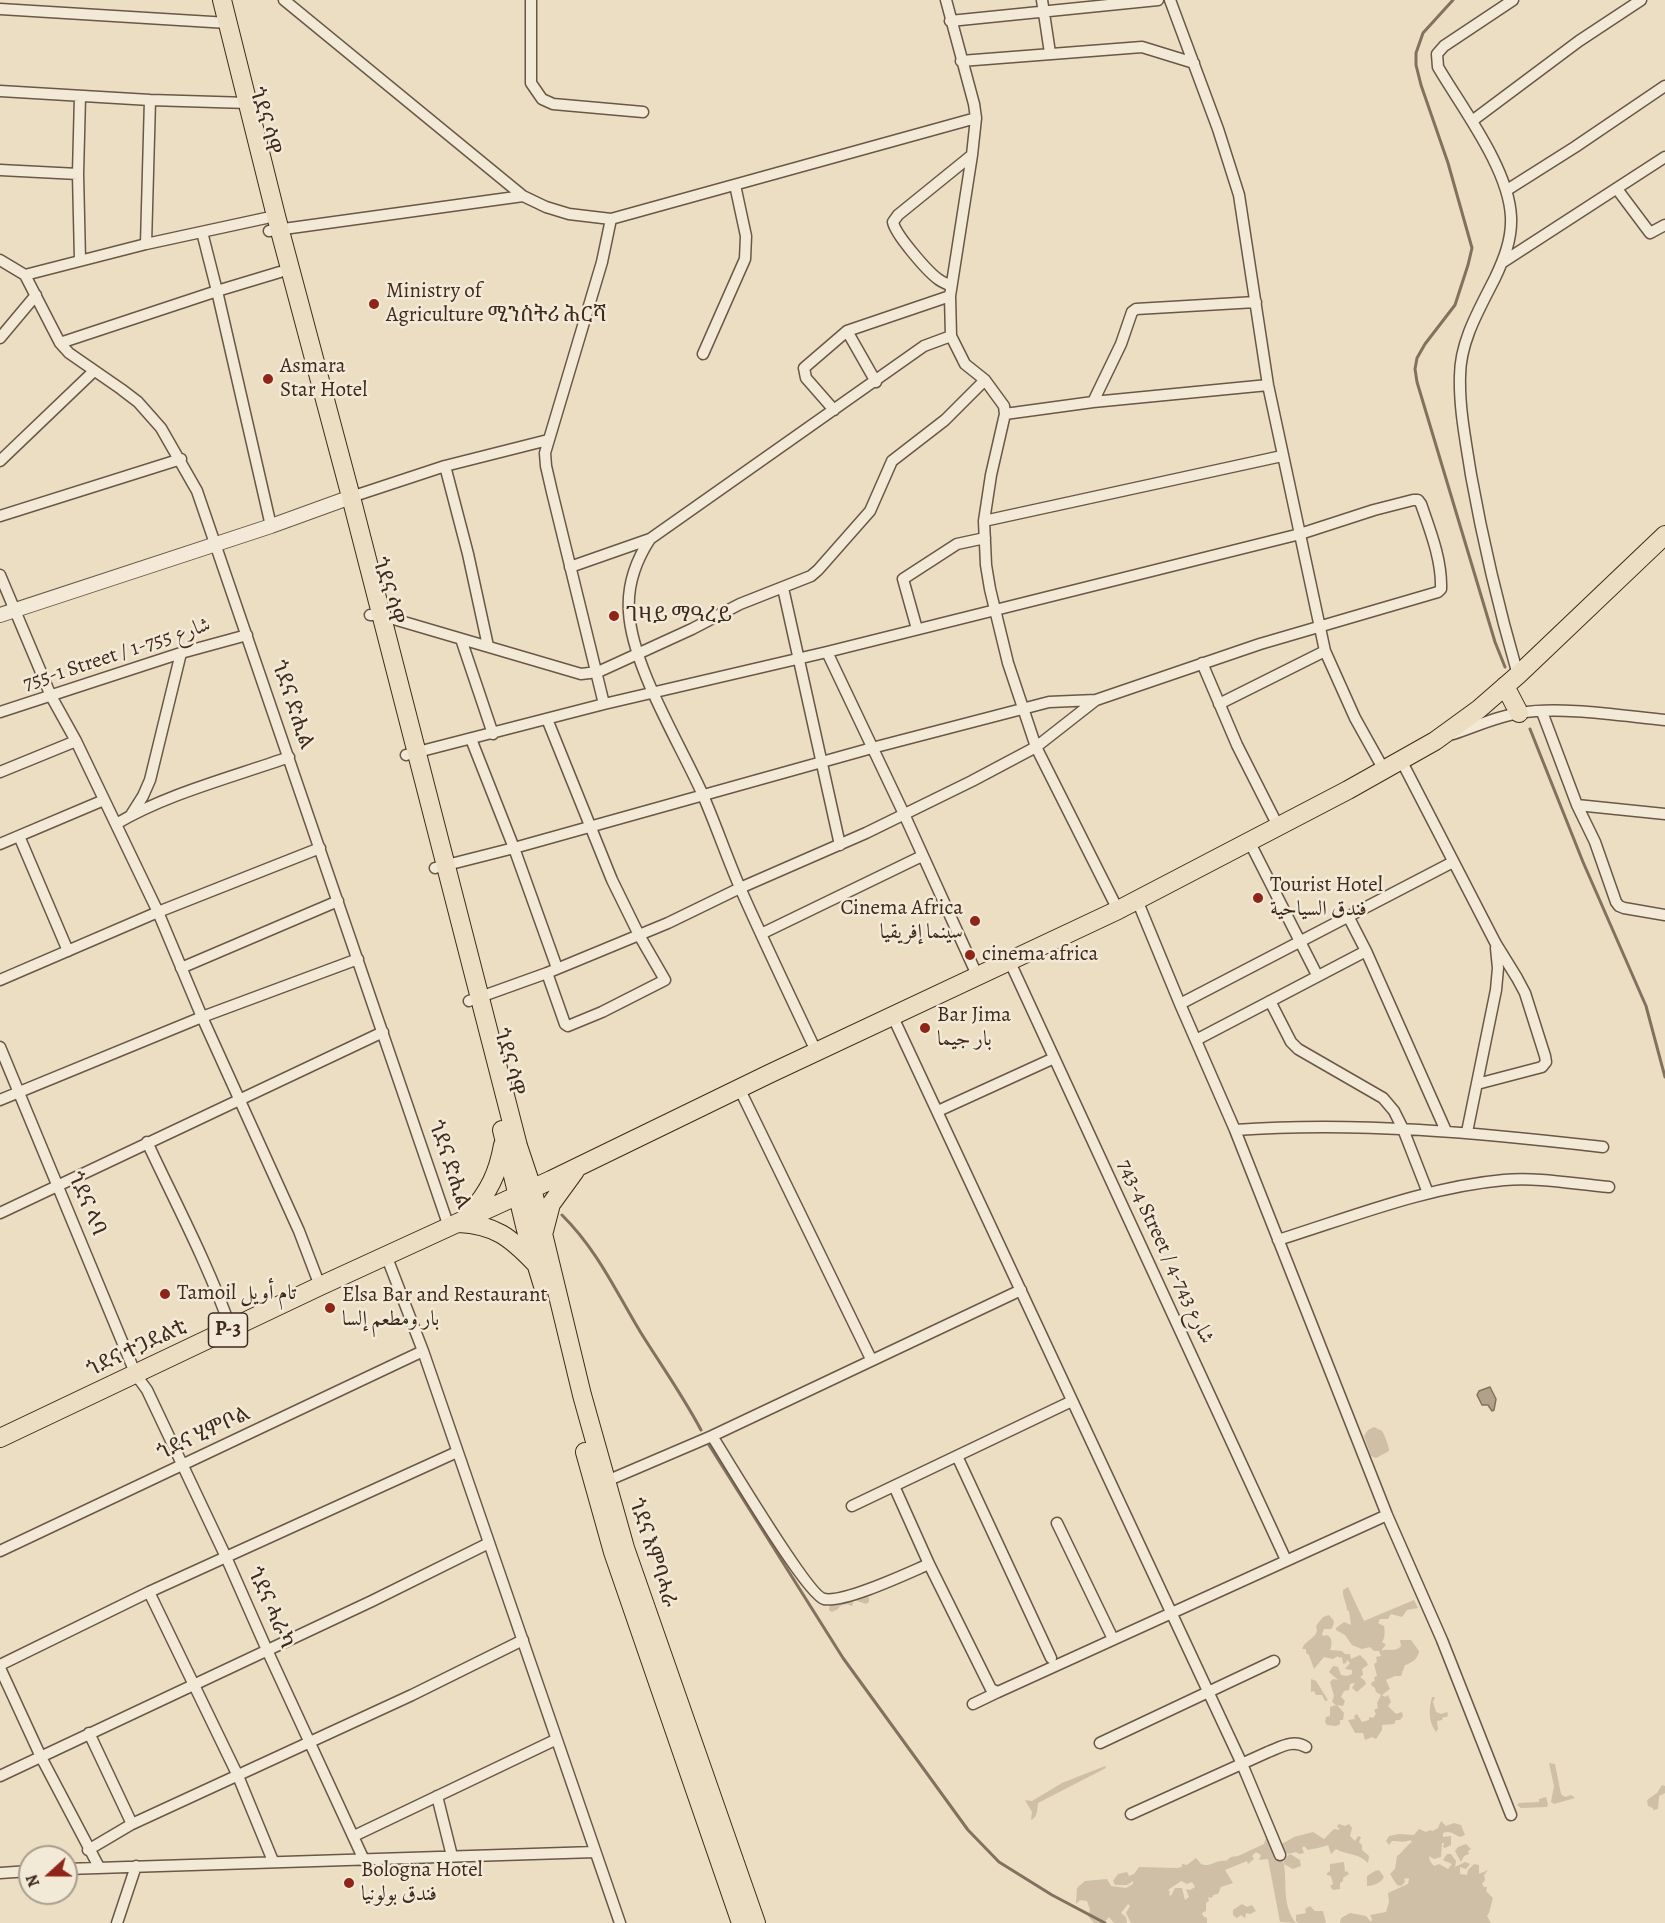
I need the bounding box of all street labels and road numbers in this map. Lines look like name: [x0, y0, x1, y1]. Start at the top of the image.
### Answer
street label: ጎደና ሳዋ: [243, 85, 285, 157]
street label: ጎደና ሳዋ: [366, 555, 408, 627]
street label: 755-1 Street / شارع 755-1: [20, 613, 214, 697]
street label: ጎደና ድሒል: [265, 657, 319, 753]
street label: ጎደና ሳዋ: [487, 1026, 529, 1098]
street label: ጎደና ድሒል: [422, 1117, 476, 1213]
street label: 743-4 Street / شارع 743-4: [1111, 1156, 1219, 1348]
street label: ጎደና ላባ: [61, 1168, 111, 1240]
road number: P-3: [208, 1313, 248, 1347]
street label: ጎደና ተጋደልቲ: [83, 1315, 191, 1383]
street label: ጎደና ሂምቦል: [154, 1402, 254, 1466]
street label: ጎደና እምባሓራ: [622, 1495, 682, 1611]
street label: ጎደና ሓራካ: [241, 1563, 299, 1653]

